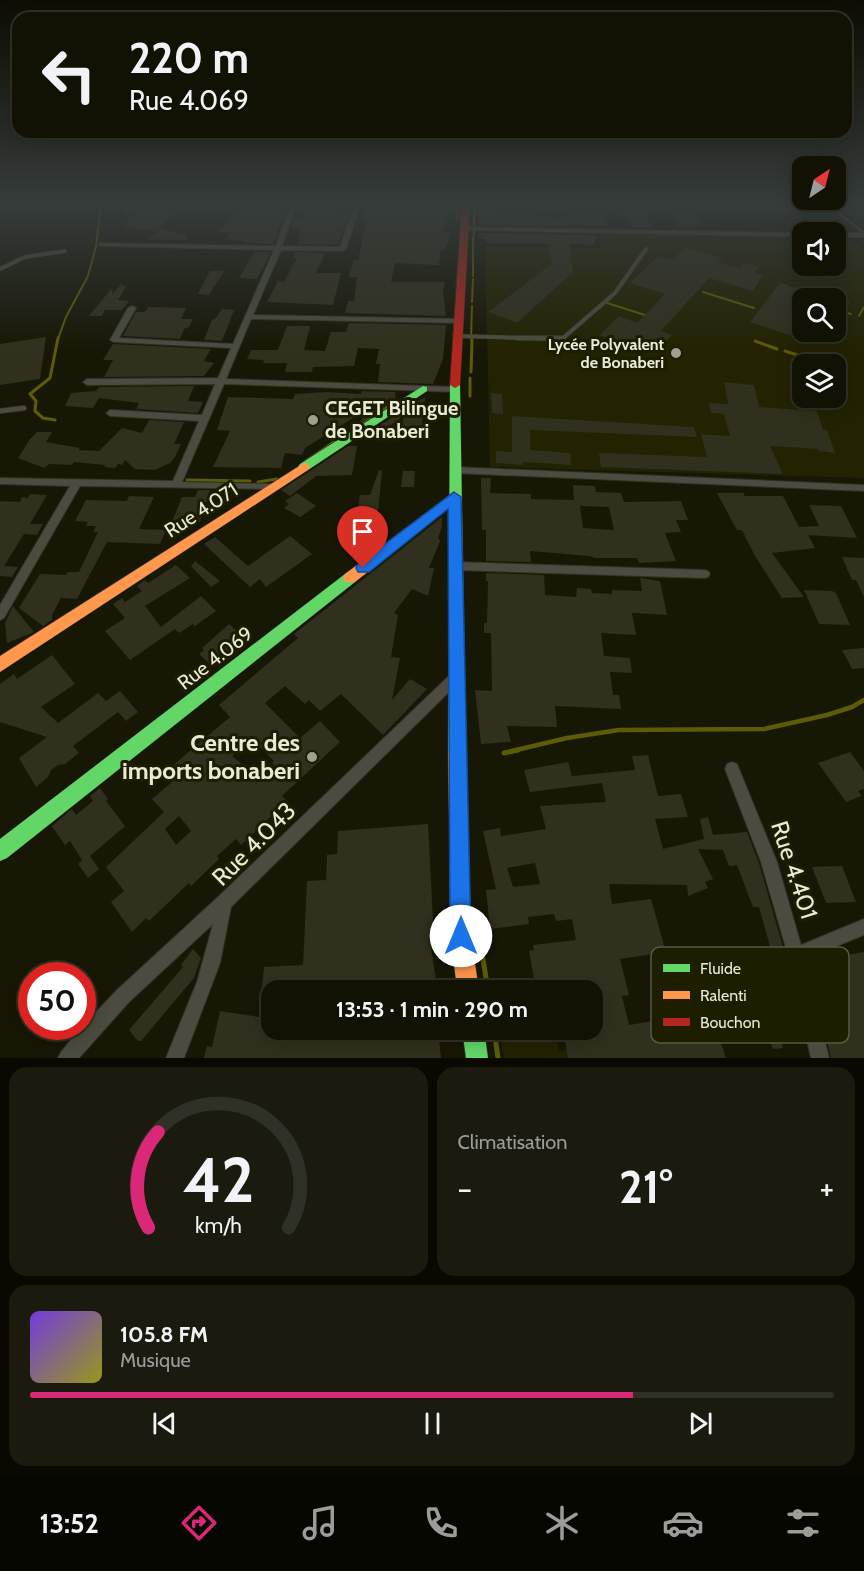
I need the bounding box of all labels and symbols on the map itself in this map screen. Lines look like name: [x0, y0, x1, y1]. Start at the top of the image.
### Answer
north arrow: [792, 156, 846, 210]
place label: Lycée Polyvalent de Bonaberi: [548, 335, 664, 372]
marker: Lycée Polyvalent de Bonaberi: [669, 346, 683, 360]
place label: CEGET Bilingue de Bonaberi: [325, 396, 458, 443]
marker: CEGET Bilingue de Bonaberi: [306, 413, 320, 427]
street label: Rue 4.071: [160, 477, 242, 543]
pin: [337, 506, 388, 568]
street label: Rue 4.069: [173, 621, 257, 695]
place label: Centre des imports bonaberi: [122, 728, 300, 785]
marker: Centre des imports bonaberi: [305, 750, 319, 764]
street label: Rue 4.043: [206, 796, 301, 891]
street label: Rue 4.401: [765, 817, 824, 923]
position arrow: [429, 904, 493, 968]
legend: [651, 947, 849, 1043]
text: Fluide: [700, 959, 741, 978]
speed limit sign: 50: [18, 962, 96, 1040]
text: Ralenti: [700, 986, 747, 1005]
text: Bouchon: [700, 1013, 760, 1032]

